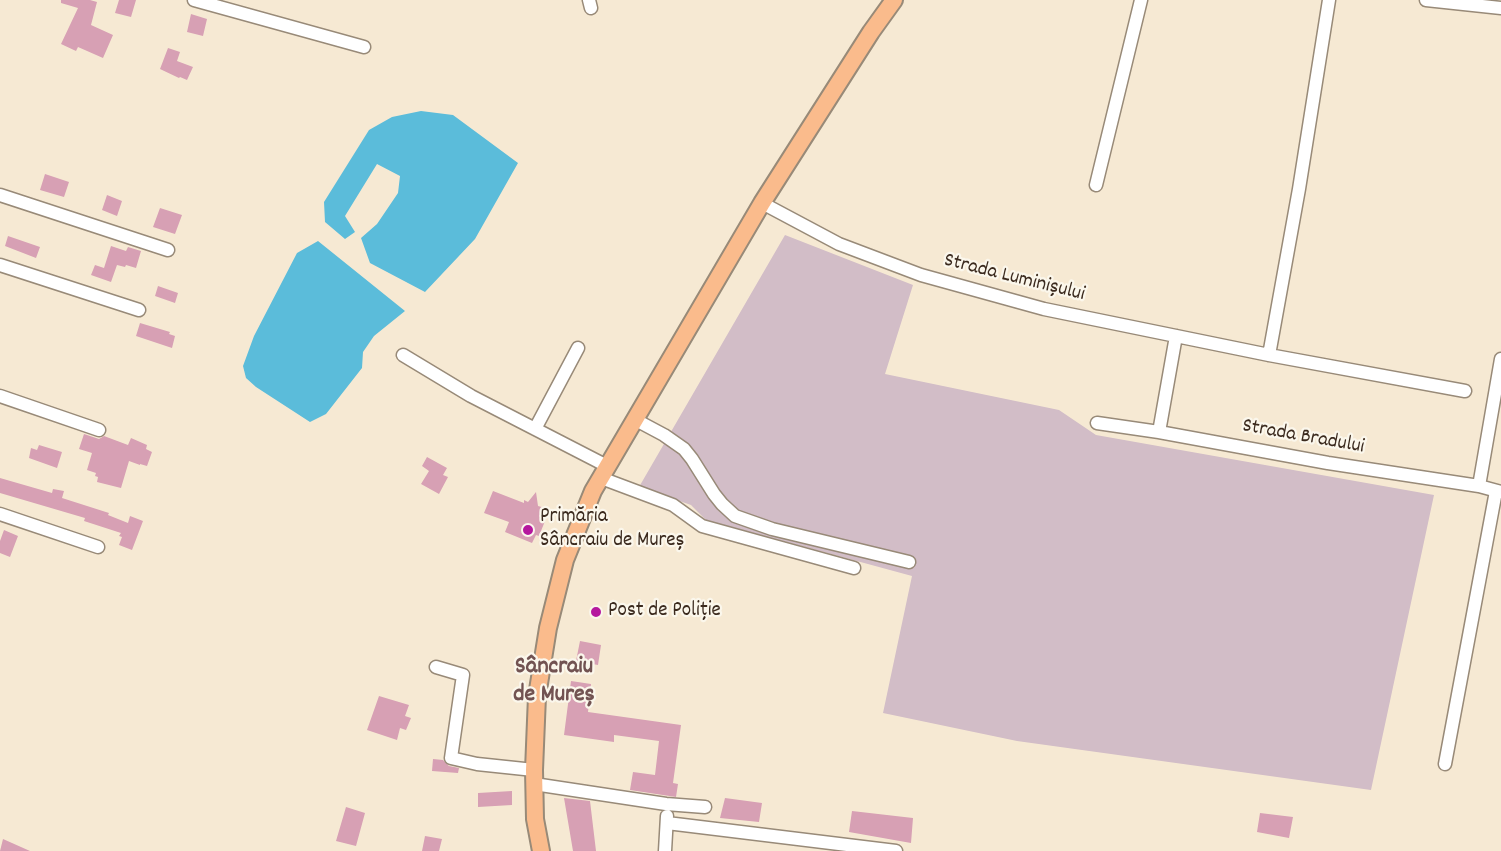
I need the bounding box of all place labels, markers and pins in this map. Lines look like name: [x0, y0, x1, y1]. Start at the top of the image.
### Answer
place label: Primăria Sâncraiu de Mureș: [540, 505, 684, 555]
marker: Primăria Sâncraiu de Mureș: [521, 523, 535, 537]
place label: Post de Poliție: [608, 599, 721, 625]
marker: Post de Poliție: [589, 605, 603, 619]

